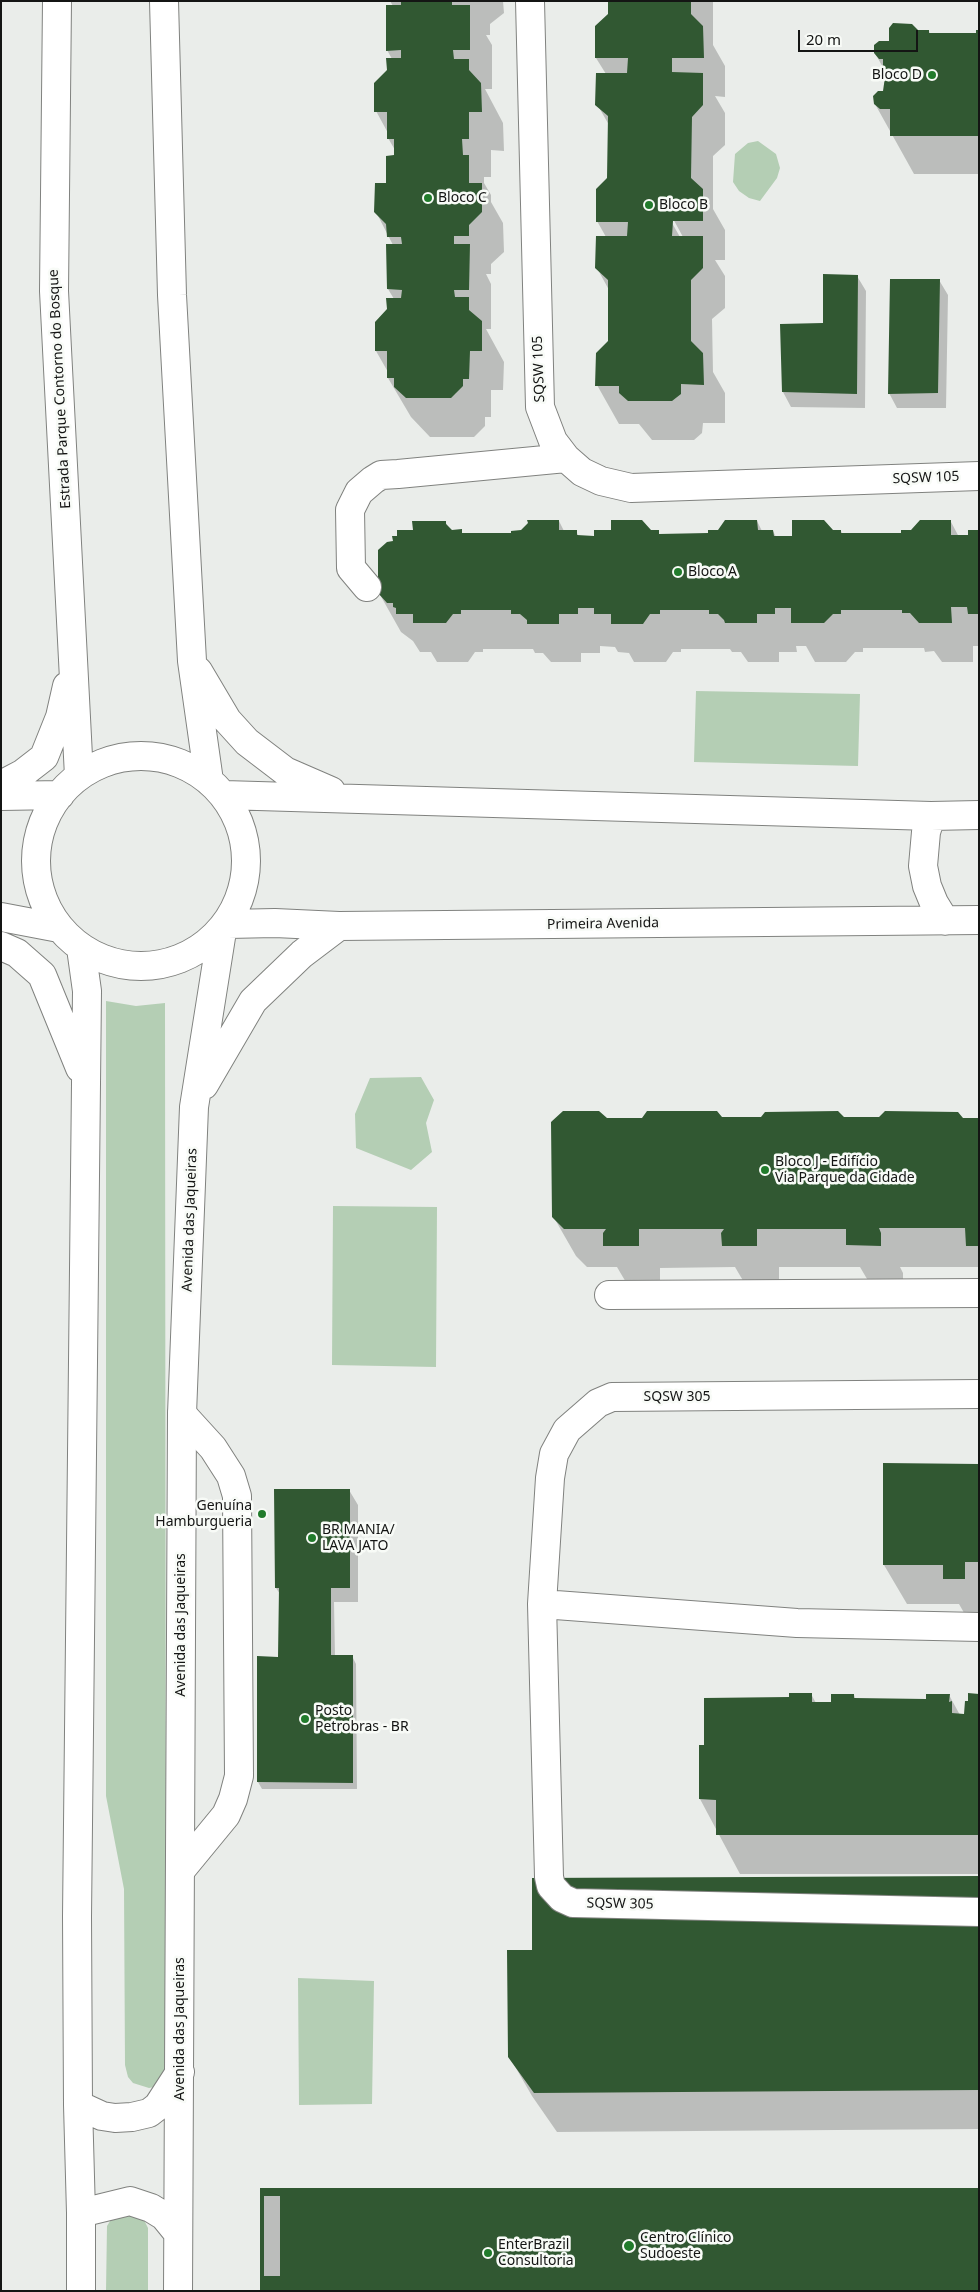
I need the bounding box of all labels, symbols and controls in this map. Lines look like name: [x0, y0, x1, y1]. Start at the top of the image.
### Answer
scale bar: [800, 20, 920, 52]
text: 20 m: [806, 29, 841, 49]
place label: Bloco D: [872, 67, 922, 83]
marker: Bloco D: [926, 69, 938, 81]
place label: Bloco C: [438, 190, 487, 206]
marker: Bloco C: [422, 192, 434, 204]
place label: Bloco B: [659, 197, 708, 213]
marker: Bloco B: [643, 199, 655, 211]
street label: Estrada Parque Contorno do Bosque: [45, 269, 75, 509]
street label: SQSW 105: [529, 335, 549, 403]
street label: SQSW 105: [892, 468, 960, 488]
place label: Bloco A: [688, 564, 737, 580]
marker: Bloco A: [672, 566, 684, 578]
street label: Primeira Avenida: [547, 915, 659, 933]
street label: Avenida das Jaqueiras: [179, 1148, 201, 1292]
place label: Bloco J - Edifício Via Parque da Cidade: [775, 1154, 915, 1186]
marker: Bloco J - Edifício Via Parque da Cidade: [759, 1164, 771, 1176]
street label: SQSW 305: [644, 1389, 710, 1405]
place label: Genuína Hamburgueria: [155, 1498, 252, 1530]
marker: Genuína Hamburgueria: [256, 1508, 268, 1520]
place label: BR MANIA/ LAVA JATO: [322, 1522, 395, 1554]
marker: BR MANIA/ LAVA JATO: [306, 1532, 318, 1544]
street label: Avenida das Jaqueiras: [173, 1553, 189, 1697]
place label: Posto Petrobras - BR: [315, 1703, 409, 1735]
marker: Posto Petrobras - BR: [299, 1713, 311, 1725]
street label: SQSW 305: [586, 1895, 654, 1913]
street label: Avenida das Jaqueiras: [172, 1957, 188, 2101]
place label: Centro Clínico Sudoeste: [640, 2230, 732, 2262]
place label: EnterBrazil Consultoria: [498, 2237, 574, 2270]
marker: Centro Clínico Sudoeste: [622, 2239, 636, 2253]
marker: EnterBrazil Consultoria: [482, 2247, 494, 2259]

